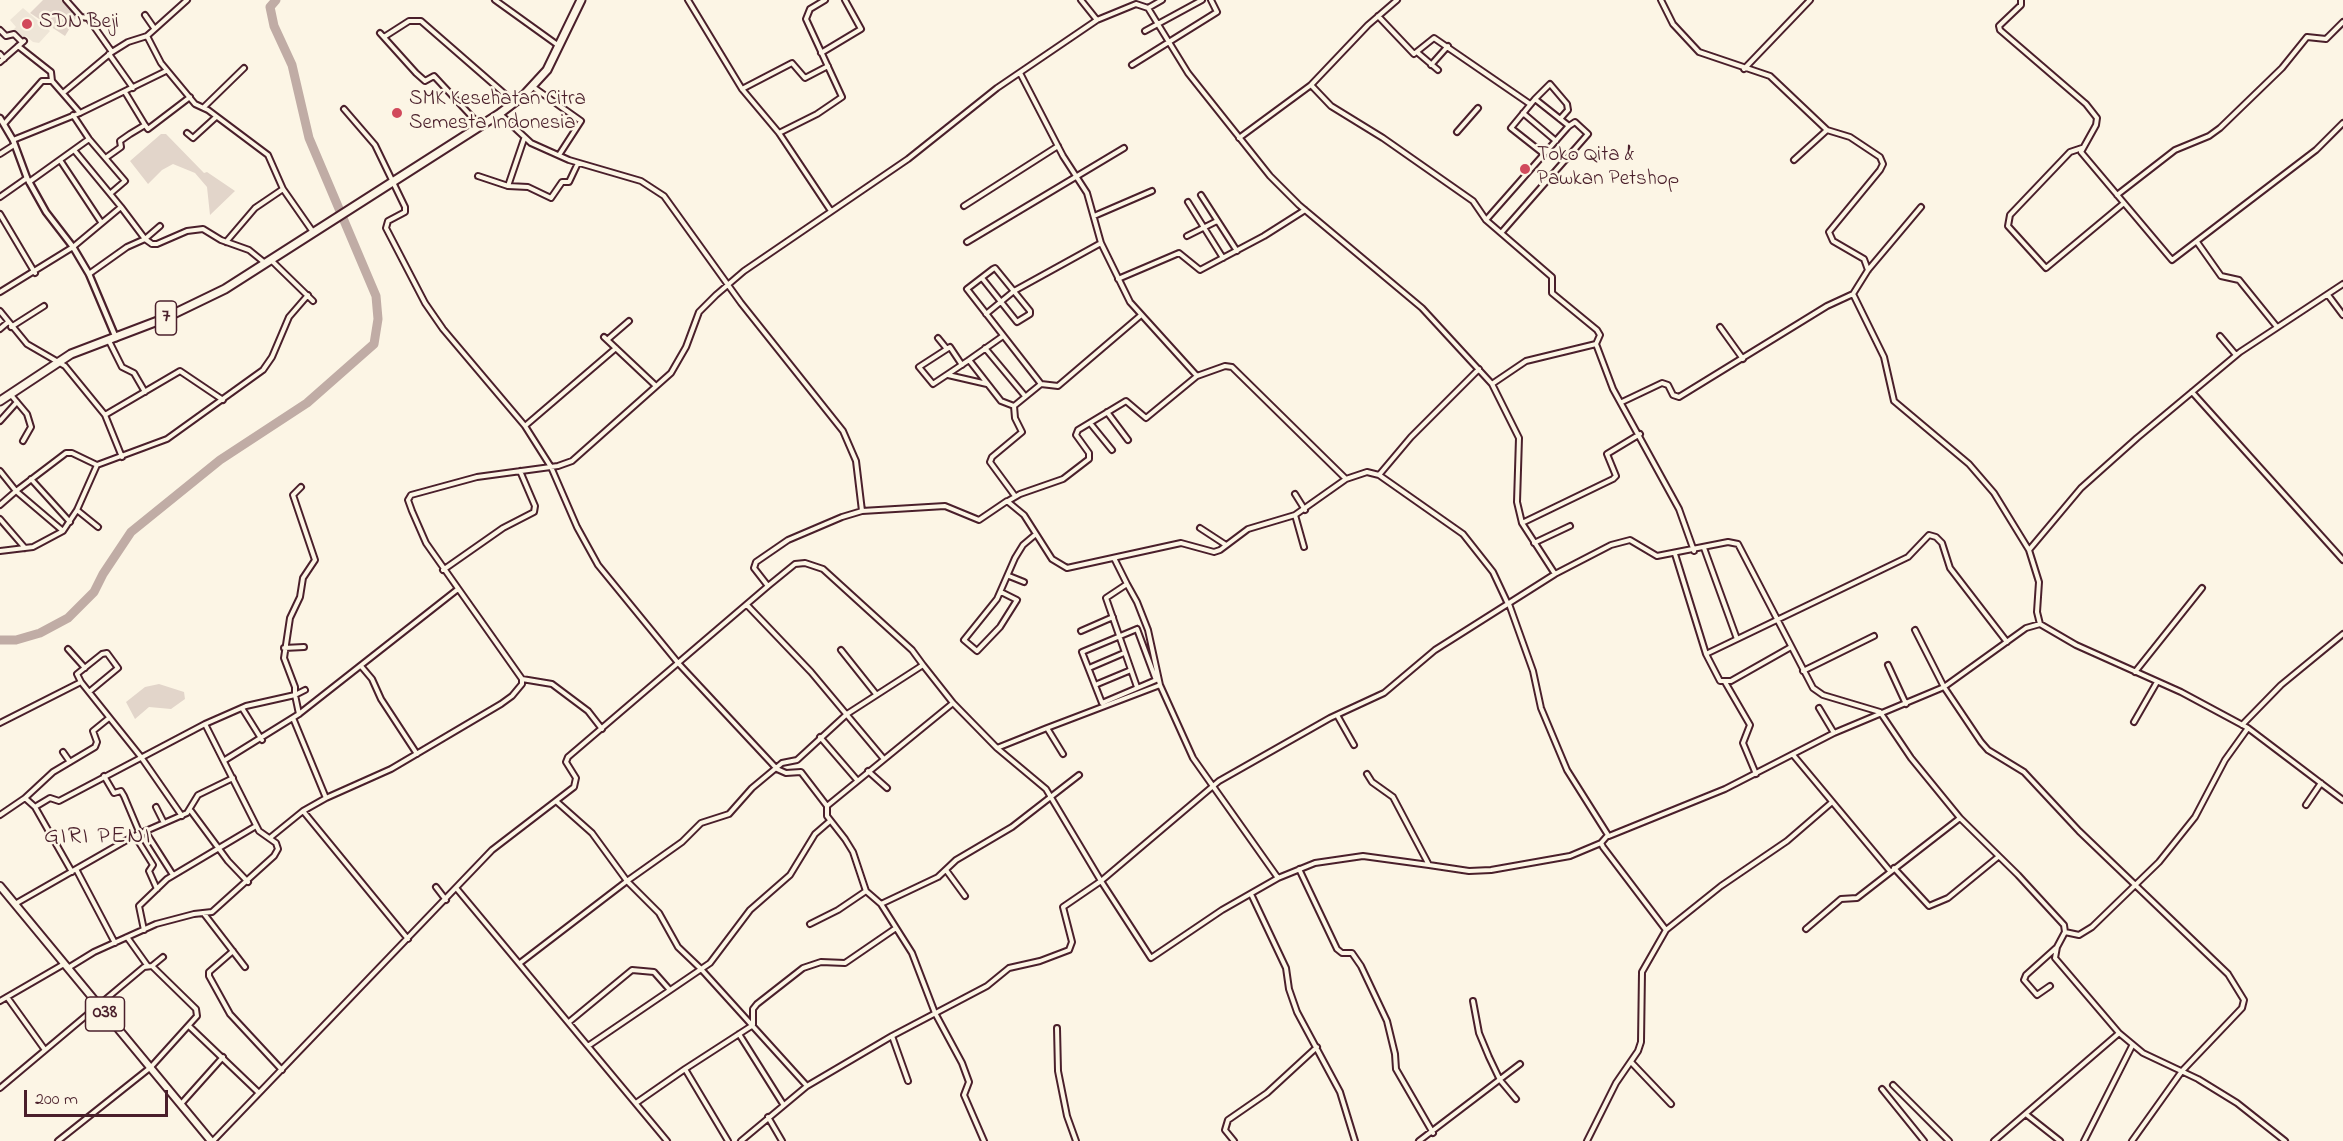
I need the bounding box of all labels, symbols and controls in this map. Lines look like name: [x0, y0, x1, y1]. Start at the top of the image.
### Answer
place label: SDN Beji: [39, 11, 119, 37]
marker: SDN Beji: [20, 17, 34, 31]
place label: SMK Kesehatan Citra Semesta Indonesia: [409, 88, 586, 138]
marker: SMK Kesehatan Citra Semesta Indonesia: [390, 106, 404, 120]
place label: Toko Qita & Pawkan Petshop: [1537, 144, 1679, 194]
marker: Toko Qita & Pawkan Petshop: [1518, 162, 1532, 176]
road number: 7: [156, 301, 176, 335]
district label: GIRI PENI: [44, 824, 152, 852]
road number: 038: [86, 997, 124, 1031]
scale bar: [27, 1078, 171, 1116]
text: 200 m: [35, 1087, 78, 1113]

